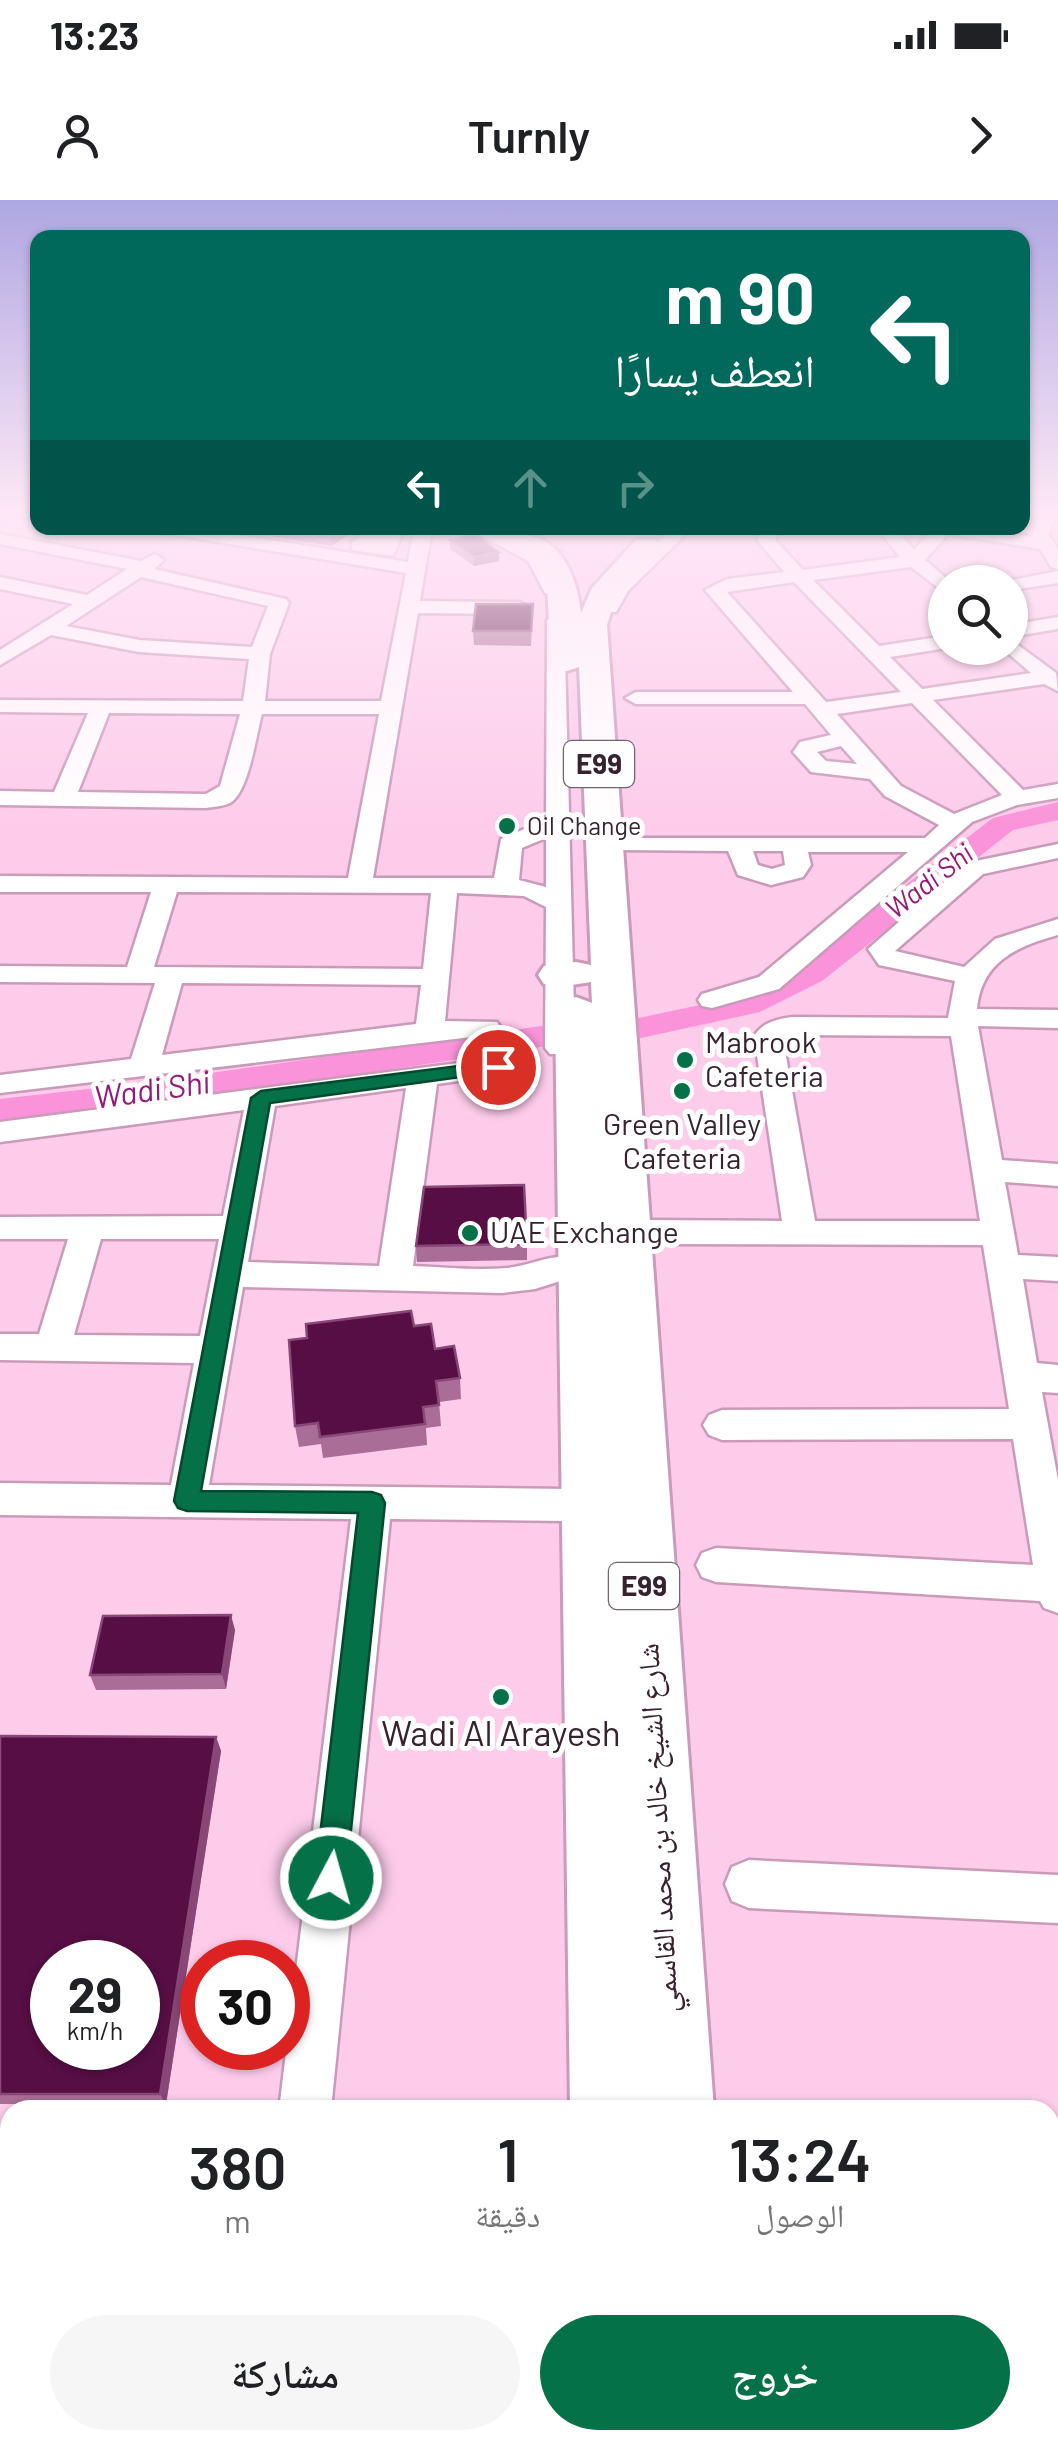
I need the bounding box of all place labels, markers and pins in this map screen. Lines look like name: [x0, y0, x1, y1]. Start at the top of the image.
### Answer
place label: Oil Change: [527, 810, 641, 840]
marker: Oil Change: [496, 815, 518, 837]
place label: Mabrook Cafeteria: [705, 1023, 824, 1093]
pin: [456, 1025, 541, 1110]
marker: Mabrook Cafeteria: [674, 1049, 696, 1071]
marker: Green Valley Cafeteria: [671, 1080, 693, 1102]
place label: Green Valley Cafeteria: [603, 1105, 761, 1175]
place label: UAE Exchange: [490, 1213, 679, 1249]
marker: UAE Exchange: [459, 1222, 481, 1244]
marker: Wadi Al Arayesh: [490, 1686, 512, 1708]
place label: Wadi Al Arayesh: [381, 1711, 621, 1753]

